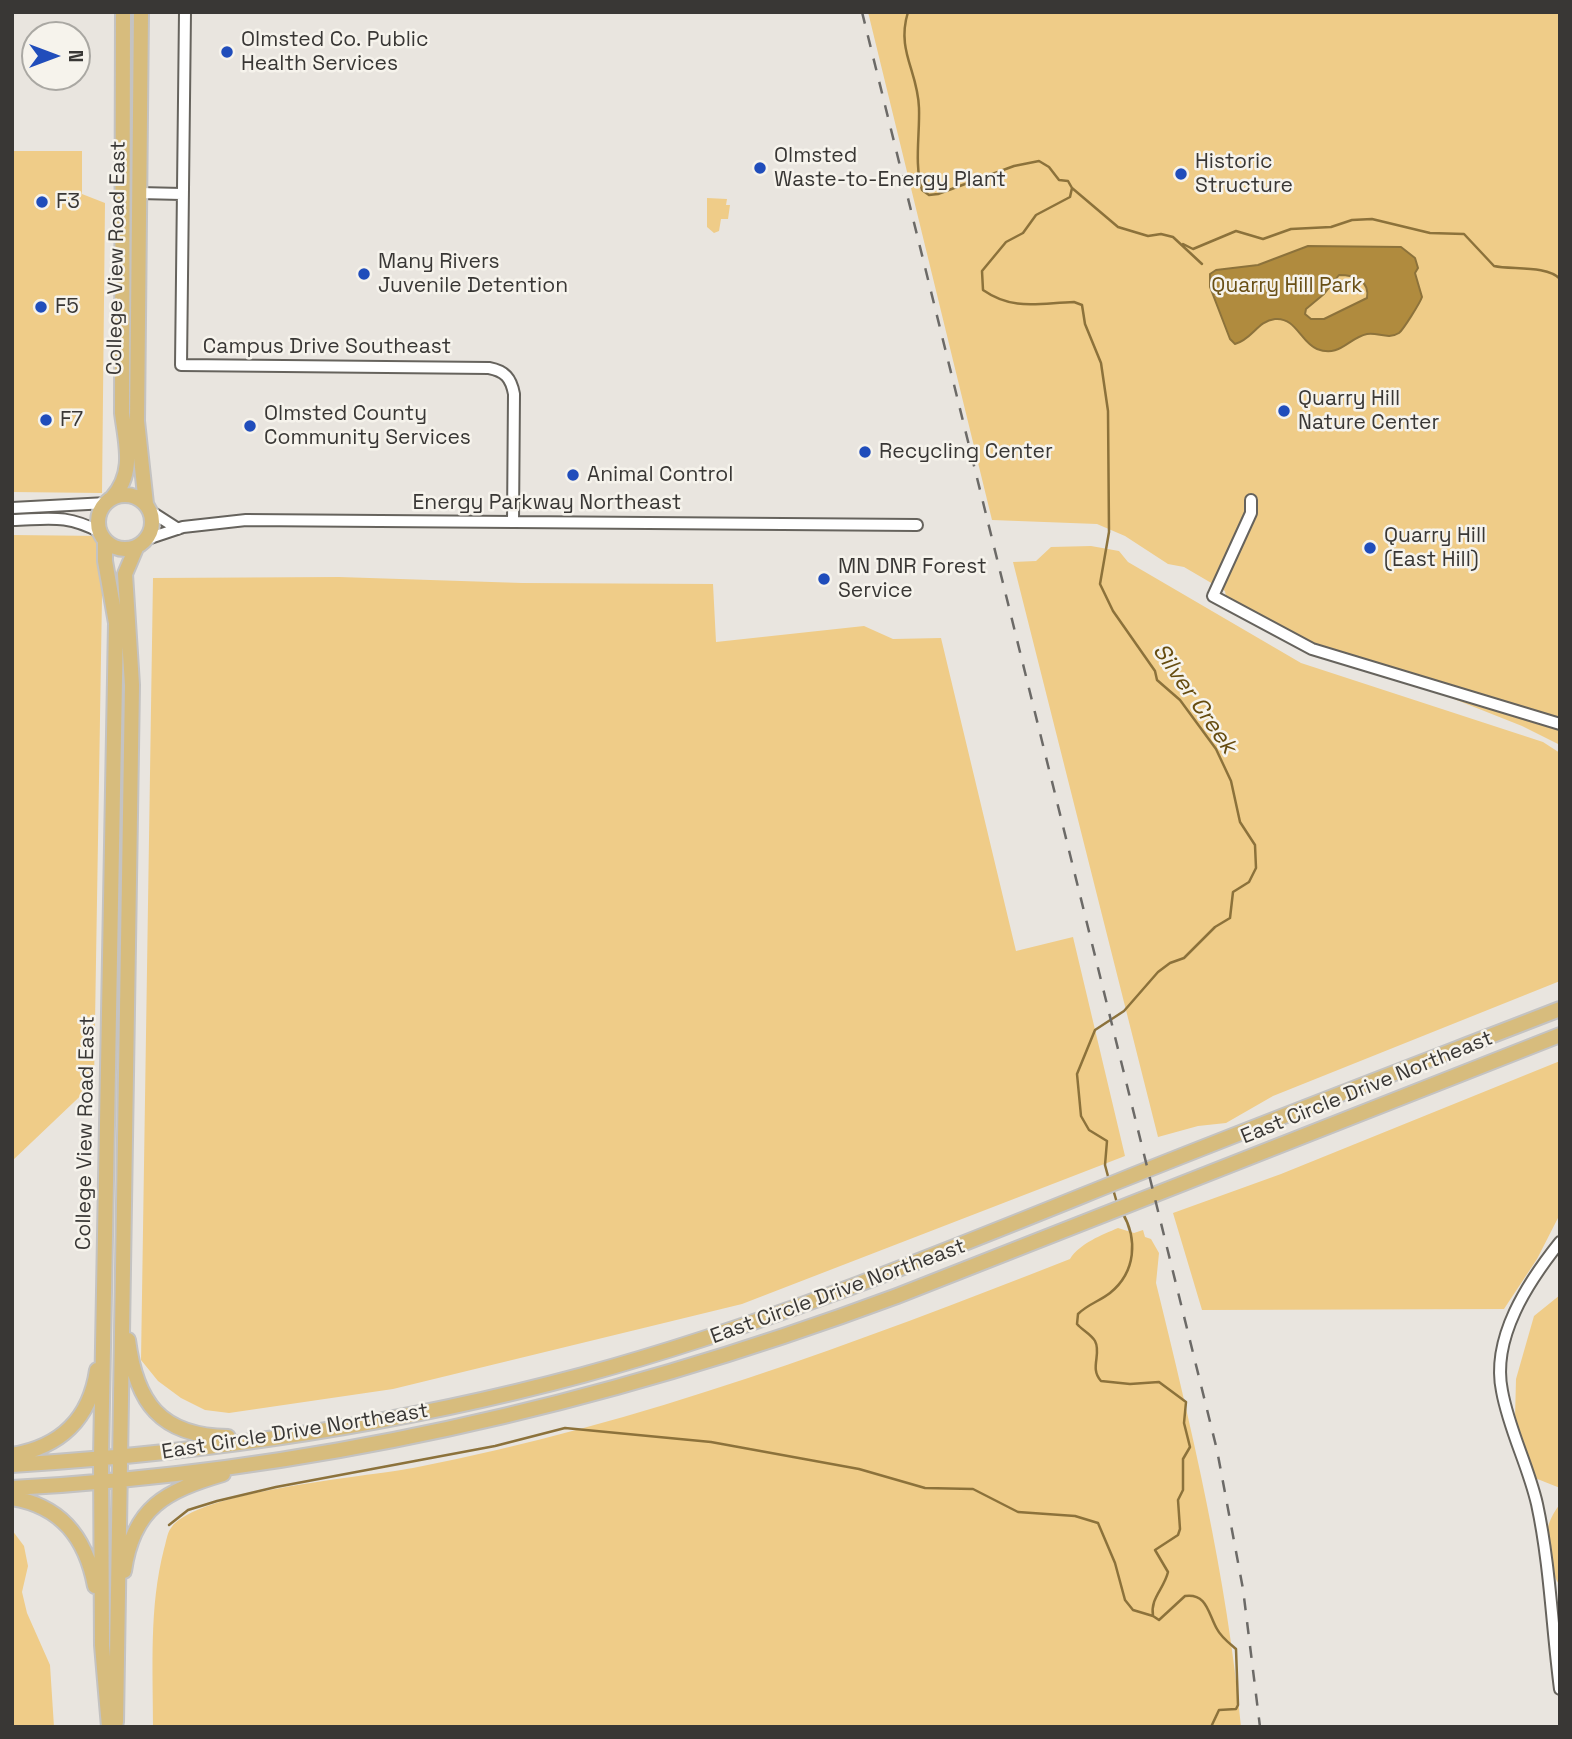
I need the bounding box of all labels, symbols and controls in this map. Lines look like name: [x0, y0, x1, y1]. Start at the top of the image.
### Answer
north arrow: [21, 21, 91, 91]
place label: Olmsted Co. Public Health Services: [241, 27, 429, 77]
marker: Olmsted Co. Public Health Services: [219, 44, 235, 60]
text: N: [63, 50, 88, 62]
street label: College View Road East: [102, 141, 132, 375]
place label: Olmsted Waste-to-Energy Plant: [774, 143, 1006, 193]
place label: Historic Structure: [1195, 149, 1293, 199]
marker: Olmsted Waste-to-Energy Plant: [752, 160, 768, 176]
marker: Historic Structure: [1173, 166, 1189, 182]
place label: F3: [56, 189, 80, 215]
marker: F3: [34, 194, 50, 210]
place label: Many Rivers Juvenile Detention: [378, 249, 568, 299]
marker: Many Rivers Juvenile Detention: [356, 266, 372, 282]
park label: Quarry Hill Park: [1211, 273, 1363, 299]
place label: F5: [55, 294, 79, 320]
marker: F5: [33, 299, 49, 315]
street label: Campus Drive Southeast: [203, 334, 451, 360]
place label: Quarry Hill Nature Center: [1298, 386, 1439, 436]
place label: Olmsted County Community Services: [264, 401, 471, 451]
marker: Quarry Hill Nature Center: [1276, 403, 1292, 419]
place label: F7: [60, 407, 83, 433]
marker: F7: [38, 412, 54, 428]
marker: Olmsted County Community Services: [242, 418, 258, 434]
place label: Recycling Center: [879, 439, 1053, 465]
marker: Recycling Center: [857, 444, 873, 460]
place label: Animal Control: [587, 462, 733, 488]
marker: Animal Control: [565, 467, 581, 483]
street label: Energy Parkway Northeast: [412, 490, 682, 516]
place label: Quarry Hill (East Hill): [1384, 523, 1486, 573]
marker: Quarry Hill (East Hill): [1362, 540, 1378, 556]
place label: MN DNR Forest Service: [838, 554, 987, 604]
marker: MN DNR Forest Service: [816, 571, 832, 587]
water label: Silver Creek: [1146, 639, 1242, 759]
street label: College View Road East: [71, 1016, 101, 1250]
street label: East Circle Drive Northeast: [1237, 1026, 1497, 1150]
street label: East Circle Drive Northeast: [707, 1234, 969, 1350]
street label: East Circle Drive Northeast: [160, 1398, 430, 1466]

